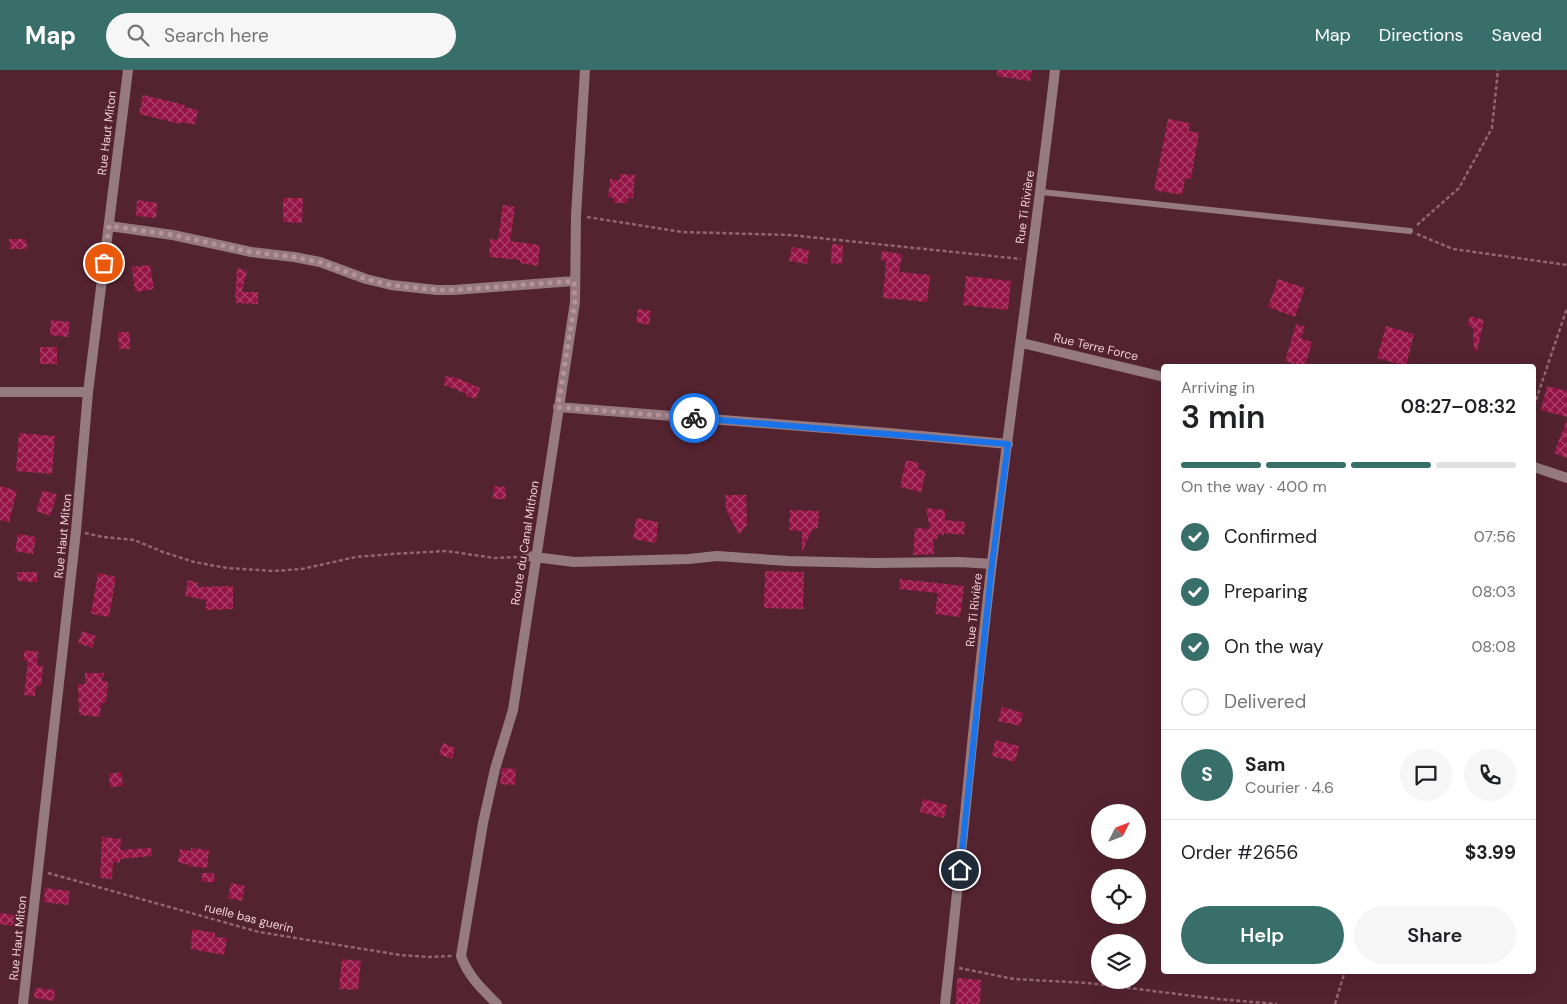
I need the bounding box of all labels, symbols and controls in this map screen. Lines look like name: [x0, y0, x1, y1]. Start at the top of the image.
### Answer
search box: [106, 13, 456, 58]
text: Map: [25, 20, 76, 51]
icon: search: [124, 21, 152, 49]
text: Search here: [164, 23, 269, 48]
text: Map: [1315, 23, 1351, 47]
text: Directions: [1379, 23, 1464, 47]
text: Saved: [1492, 23, 1542, 47]
street label: Rue Haut Miton: [94, 90, 120, 176]
street label: Rue Ti Rivière: [1012, 169, 1038, 245]
pin: [83, 242, 125, 284]
icon: bag: [90, 249, 118, 277]
street label: Rue Terre Force: [1052, 329, 1140, 365]
text: Arriving in: [1181, 377, 1255, 398]
courier: [669, 393, 719, 443]
text: 08:27–08:32: [1401, 394, 1516, 419]
text: 3 min: [1181, 396, 1265, 438]
icon: bike: [680, 404, 708, 432]
text: On the way · 400 m: [1181, 476, 1327, 497]
street label: Route du Canal Mithon: [507, 479, 543, 606]
street label: Rue Haut Miton: [51, 493, 75, 579]
icon: check: [1181, 523, 1209, 551]
text: Confirmed: [1224, 524, 1317, 549]
text: 07:56: [1474, 526, 1516, 547]
street label: Rue Ti Rivière: [962, 572, 986, 648]
icon: check: [1181, 578, 1209, 606]
text: Preparing: [1224, 579, 1308, 604]
text: 08:03: [1472, 581, 1516, 602]
icon: check: [1181, 633, 1209, 661]
text: On the way: [1224, 634, 1324, 659]
text: 08:08: [1471, 636, 1516, 657]
text: Delivered: [1224, 689, 1306, 714]
button: chat: [1400, 749, 1452, 801]
button: phone: [1464, 749, 1516, 801]
text: Sam: [1245, 752, 1286, 777]
text: S: [1201, 762, 1213, 787]
text: Courier · 4.6: [1245, 777, 1334, 798]
north arrow: [1091, 804, 1146, 859]
map controls: [1091, 804, 1146, 989]
text: Order #2656: [1181, 840, 1298, 865]
text: $3.99: [1465, 840, 1516, 865]
pin: [939, 849, 981, 891]
icon: home: [946, 856, 974, 884]
button: locate: [1091, 869, 1146, 924]
street label: Rue Haut Miton: [6, 895, 30, 981]
street label: ruelle bas guerin: [203, 899, 295, 937]
button: Help: [1181, 906, 1344, 964]
button: Share: [1354, 906, 1516, 964]
button: layers: [1091, 934, 1146, 989]

